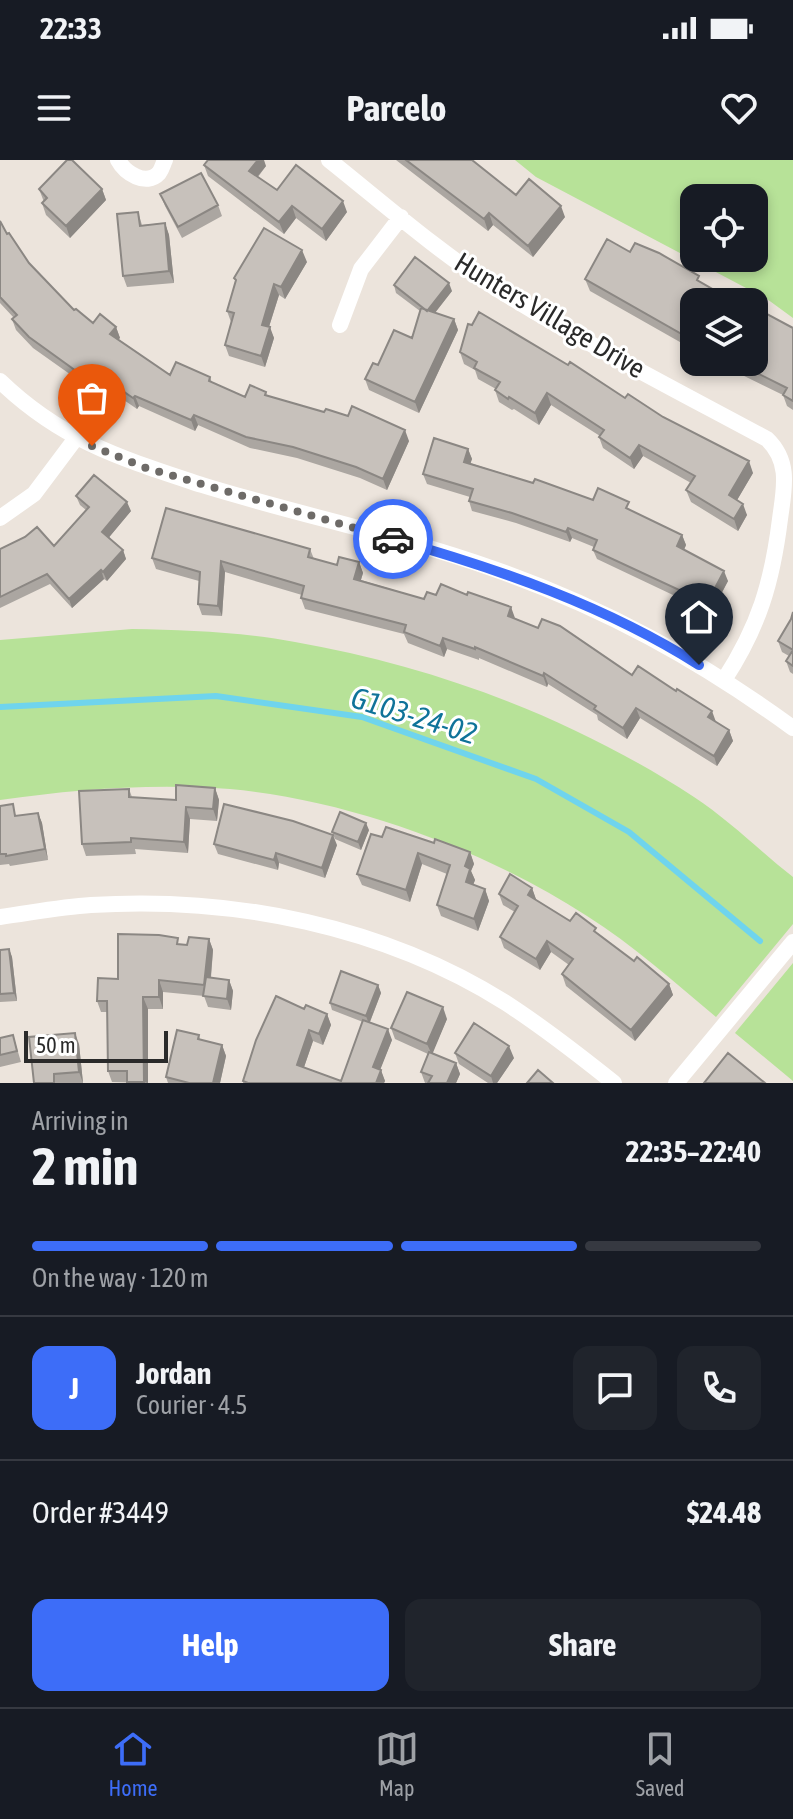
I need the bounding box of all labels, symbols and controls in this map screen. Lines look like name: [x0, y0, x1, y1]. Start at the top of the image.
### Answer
text: 22:33: [40, 11, 102, 45]
icon: menu: [32, 86, 76, 130]
icon: heart: [717, 86, 761, 130]
text: Parcelo: [346, 87, 447, 129]
map controls: [680, 184, 768, 376]
button: locate: [680, 184, 768, 272]
street label: Hunters Village Drive: [449, 246, 651, 384]
button: layers: [680, 288, 768, 376]
pin: [58, 364, 126, 446]
icon: bag: [70, 376, 114, 420]
courier: [353, 499, 433, 579]
icon: car: [371, 517, 415, 561]
pin: [665, 583, 733, 665]
icon: home: [677, 595, 721, 639]
water label: G103-24-02: [347, 680, 481, 750]
scale bar: [24, 1027, 168, 1063]
text: 50 m: [36, 1032, 76, 1058]
text: Arriving in: [32, 1106, 129, 1136]
text: 22:35–22:40: [626, 1134, 761, 1168]
text: 2 min: [32, 1136, 138, 1196]
text: On the way · 120 m: [32, 1263, 209, 1293]
button: chat: [573, 1346, 657, 1430]
button: phone: [677, 1346, 761, 1430]
text: Jordan: [136, 1356, 211, 1390]
text: J: [69, 1371, 79, 1405]
text: Courier · 4.5: [136, 1390, 247, 1420]
text: Order #3449: [32, 1495, 169, 1529]
text: $24.48: [687, 1495, 761, 1529]
button: Help: [32, 1599, 389, 1691]
button: Share: [405, 1599, 761, 1691]
tab: Home: [109, 1727, 158, 1801]
tab: Map: [375, 1727, 419, 1801]
tab: Saved: [636, 1727, 684, 1801]

